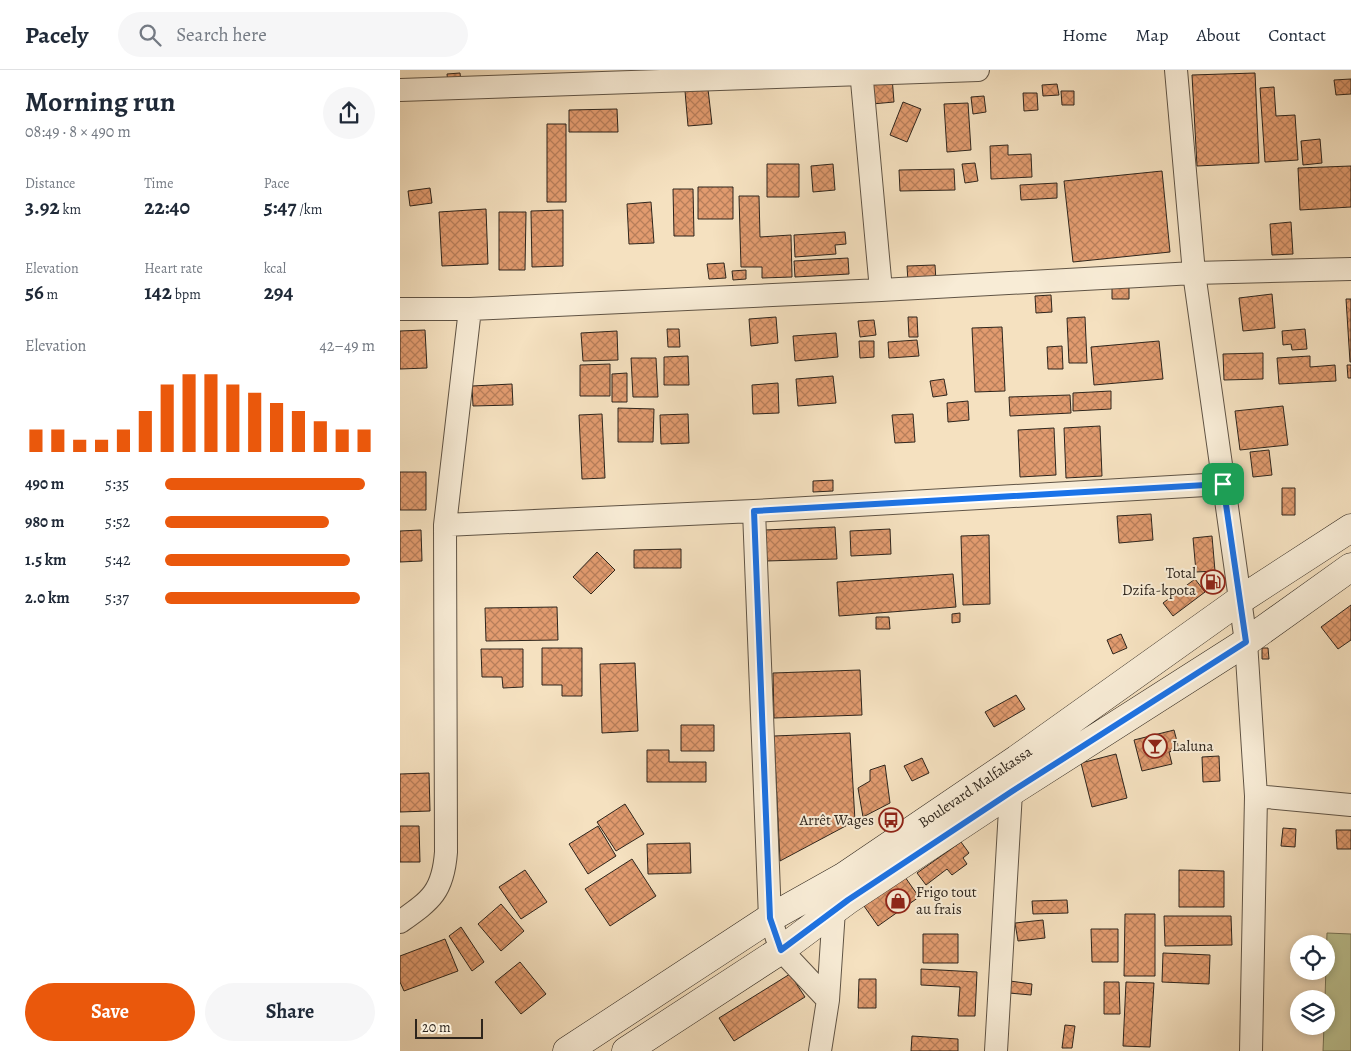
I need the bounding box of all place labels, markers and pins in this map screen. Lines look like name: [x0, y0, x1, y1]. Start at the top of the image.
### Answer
pin: [1202, 463, 1244, 505]
place label: Total Dzifa-kpota: [1122, 563, 1196, 600]
fuel station icon: Total Dzifa-kpota: [1200, 569, 1226, 595]
bar icon: Laluna: [1142, 733, 1168, 759]
place label: Laluna: [1172, 736, 1214, 756]
bus stop icon: Arrêt Wages: [878, 807, 904, 833]
place label: Arrêt Wages: [799, 810, 874, 830]
place label: Frigo tout au frais: [916, 882, 977, 919]
shop icon: Frigo tout au frais: [885, 888, 911, 914]

